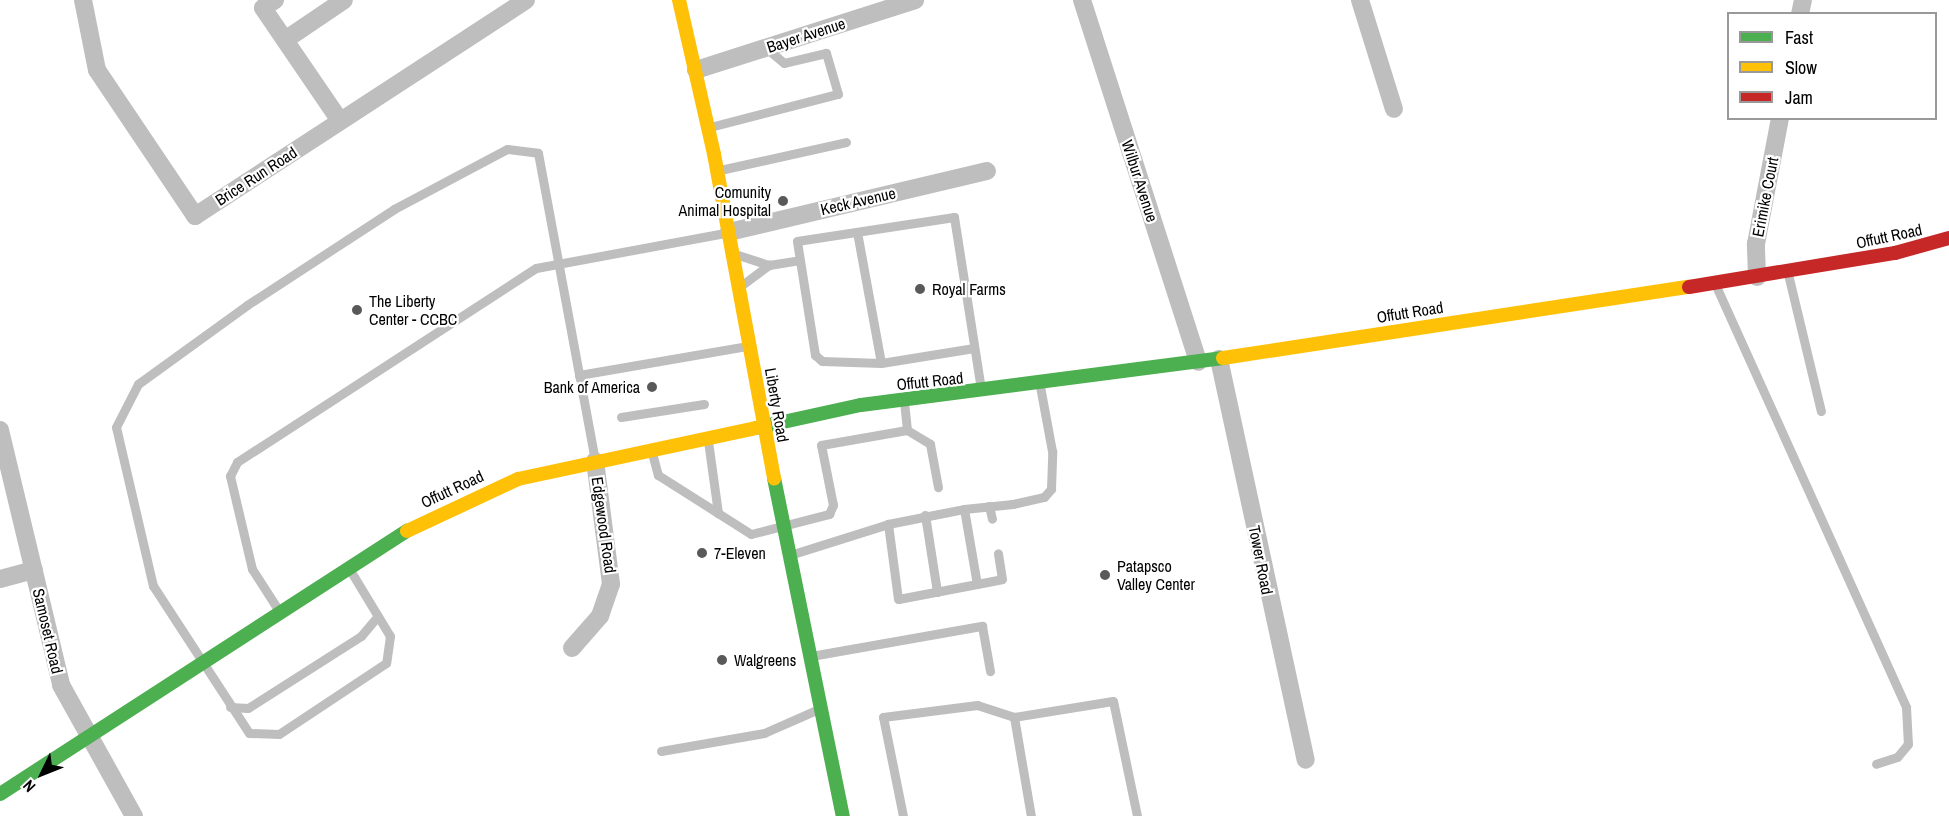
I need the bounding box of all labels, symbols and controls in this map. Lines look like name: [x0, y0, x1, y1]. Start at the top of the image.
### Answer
legend: [1727, 12, 1937, 120]
street label: Bayer Avenue: [764, 13, 848, 57]
text: Fast: [1785, 25, 1813, 50]
text: Slow: [1785, 55, 1817, 80]
text: Jam: [1785, 85, 1813, 110]
street label: Wilbur Avenue: [1118, 137, 1162, 225]
street label: Brice Run Road: [212, 143, 300, 209]
street label: Erimike Court: [1748, 155, 1782, 239]
place label: Comunity Animal Hospital: [678, 182, 771, 220]
street label: Keck Avenue: [818, 183, 898, 219]
marker: Comunity Animal Hospital: [776, 194, 790, 208]
street label: Offutt Road: [1854, 220, 1924, 252]
place label: Royal Farms: [932, 279, 1006, 299]
marker: Royal Farms: [913, 282, 927, 296]
place label: The Liberty Center - CCBC: [369, 291, 457, 329]
street label: Offutt Road: [1375, 297, 1445, 327]
marker: The Liberty Center - CCBC: [350, 303, 364, 317]
street label: Liberty Road: [761, 366, 793, 444]
street label: Offutt Road: [896, 368, 964, 394]
place label: Bank of America: [543, 377, 640, 397]
marker: Bank of America: [645, 380, 659, 394]
street label: Offutt Road: [418, 466, 486, 512]
street label: Edgewood Road: [588, 476, 620, 574]
street label: Tower Road: [1245, 524, 1277, 596]
place label: 7-Eleven: [714, 543, 766, 563]
marker: 7-Eleven: [695, 546, 709, 560]
place label: Patapsco Valley Center: [1117, 556, 1195, 594]
marker: Patapsco Valley Center: [1098, 568, 1112, 582]
street label: Samoset Road: [29, 587, 67, 675]
place label: Walgreens: [734, 650, 796, 670]
marker: Walgreens: [715, 653, 729, 667]
north arrow: [12, 744, 72, 804]
text: N: [18, 775, 40, 797]

